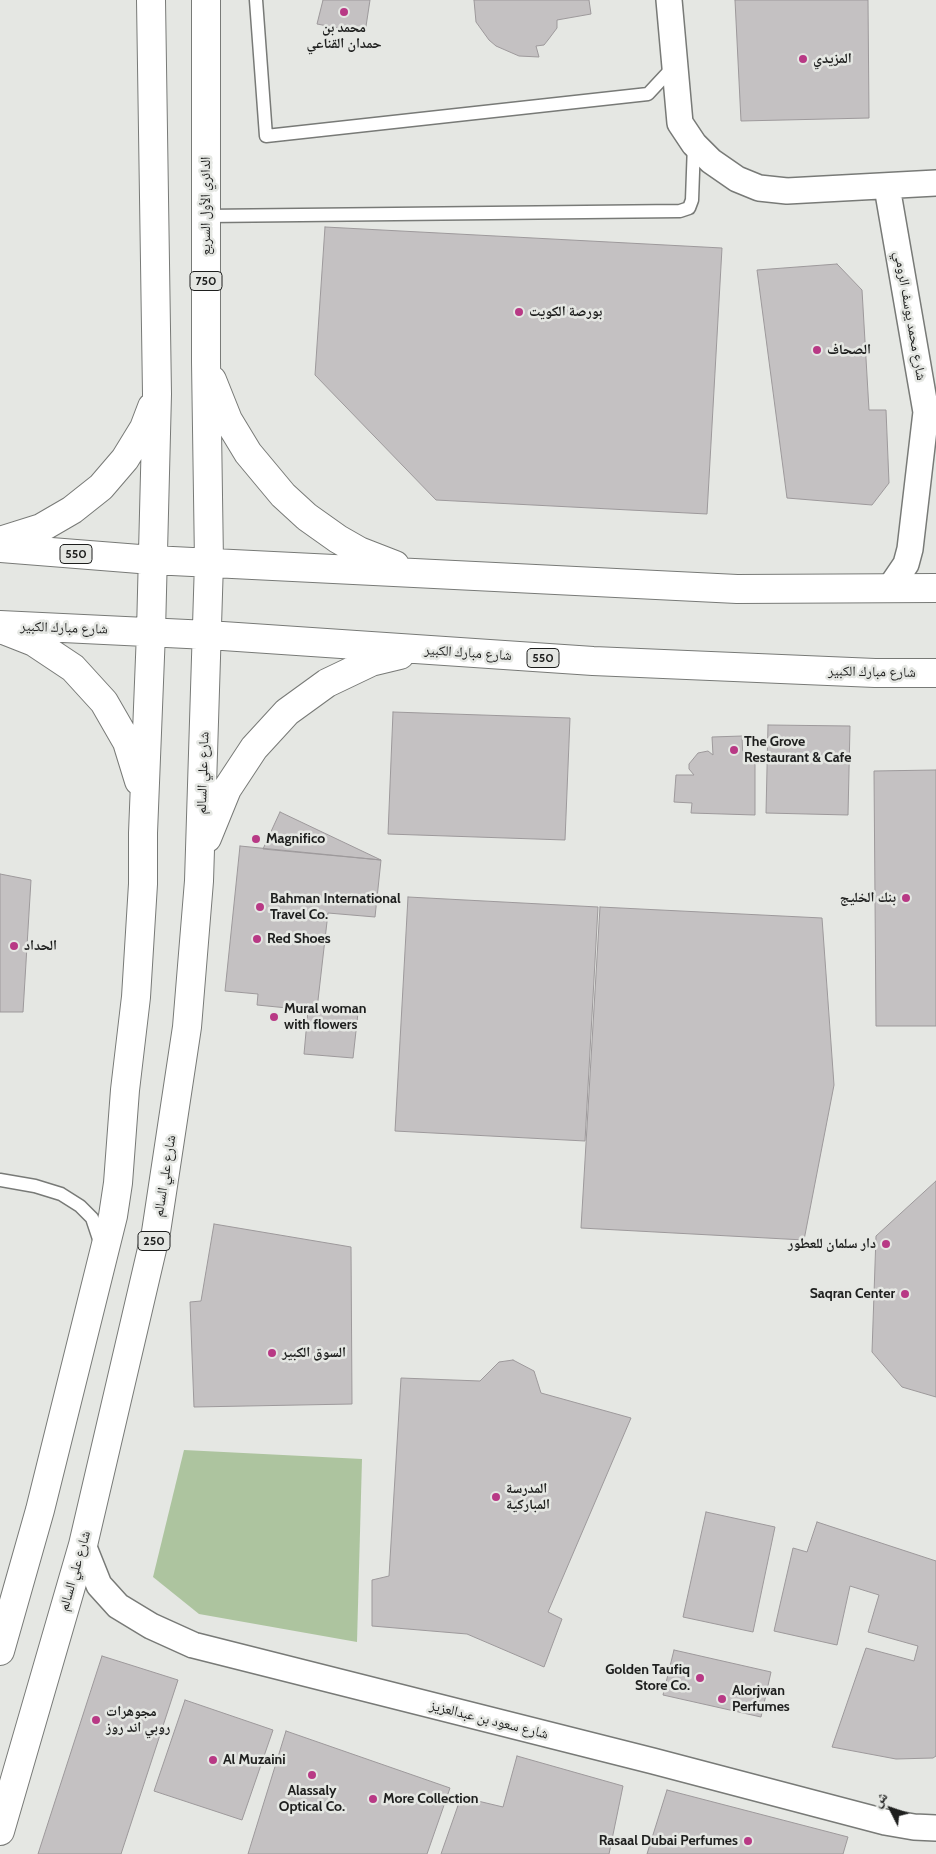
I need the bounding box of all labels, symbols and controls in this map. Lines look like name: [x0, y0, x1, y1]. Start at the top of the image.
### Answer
marker: محمد بن حمدان القناعي: [338, 6, 350, 18]
place label: محمد بن حمدان القناعي: [306, 20, 382, 52]
place label: المزيدي: [813, 51, 852, 67]
marker: المزيدي: [797, 53, 809, 65]
street label: الدائري الأول السريع: [198, 157, 214, 255]
street label: شارع محمد يوسف الرومي: [890, 250, 930, 382]
road number: 750: [190, 272, 222, 290]
place label: بورصة الكويت: [529, 304, 602, 320]
marker: بورصة الكويت: [513, 306, 525, 318]
place label: الصحاف: [827, 342, 871, 358]
marker: الصحاف: [811, 344, 823, 356]
road number: 550: [60, 544, 92, 564]
street label: شارع مبارك الكبير: [20, 618, 108, 638]
street label: شارع مبارك الكبير: [424, 642, 512, 664]
road number: 550: [527, 648, 559, 668]
street label: شارع مبارك الكبير: [828, 663, 916, 681]
street label: شارع علي السالم: [193, 731, 213, 815]
place label: The Grove Restaurant & Cafe: [744, 734, 851, 766]
marker: The Grove Restaurant & Cafe: [728, 744, 740, 756]
place label: Magnifico: [266, 831, 325, 847]
marker: Magnifico: [250, 833, 262, 845]
place label: بنك الخليج: [840, 890, 896, 906]
place label: Bahman International Travel Co.: [270, 891, 401, 924]
marker: بنك الخليج: [900, 892, 912, 904]
marker: Bahman International Travel Co.: [254, 901, 266, 913]
place label: Red Shoes: [267, 931, 331, 947]
marker: Red Shoes: [251, 933, 263, 945]
place label: الحداد: [24, 938, 57, 954]
marker: الحداد: [8, 940, 20, 952]
place label: Mural woman with flowers: [284, 1001, 366, 1034]
marker: Mural woman with flowers: [268, 1011, 280, 1023]
street label: شارع علي السالم: [150, 1134, 180, 1218]
road number: 250: [138, 1232, 170, 1250]
place label: دار سلمان للعطور: [788, 1236, 876, 1252]
marker: دار سلمان للعطور: [880, 1238, 892, 1250]
place label: Saqran Center: [810, 1286, 895, 1302]
marker: Saqran Center: [899, 1288, 911, 1300]
place label: السوق الكبير: [282, 1345, 346, 1361]
marker: السوق الكبير: [266, 1347, 278, 1359]
place label: المدرسة المباركية: [506, 1481, 550, 1514]
marker: المدرسة المباركية: [490, 1491, 502, 1503]
street label: شارع علي السالم: [56, 1529, 94, 1613]
place label: Golden Taufiq Store Co.: [605, 1662, 690, 1694]
marker: Golden Taufiq Store Co.: [694, 1672, 706, 1684]
place label: Alorjwan Perfumes: [732, 1683, 790, 1715]
marker: Alorjwan Perfumes: [716, 1693, 728, 1705]
street label: شارع سعود بن عبدالعزيز: [428, 1697, 550, 1743]
place label: مجوهرات روبي اند روز: [106, 1704, 170, 1736]
marker: مجوهرات روبي اند روز: [90, 1714, 102, 1726]
place label: Al Muzaini: [223, 1752, 286, 1768]
marker: Al Muzaini: [207, 1754, 219, 1766]
marker: Alassaly Optical Co.: [306, 1769, 318, 1781]
place label: Alassaly Optical Co.: [279, 1783, 345, 1815]
north arrow: [866, 1784, 916, 1834]
text: ش: [868, 1788, 891, 1811]
place label: More Collection: [383, 1791, 478, 1807]
marker: More Collection: [367, 1793, 379, 1805]
place label: Rasaal Dubai Perfumes: [599, 1833, 738, 1849]
marker: Rasaal Dubai Perfumes: [742, 1835, 754, 1847]

